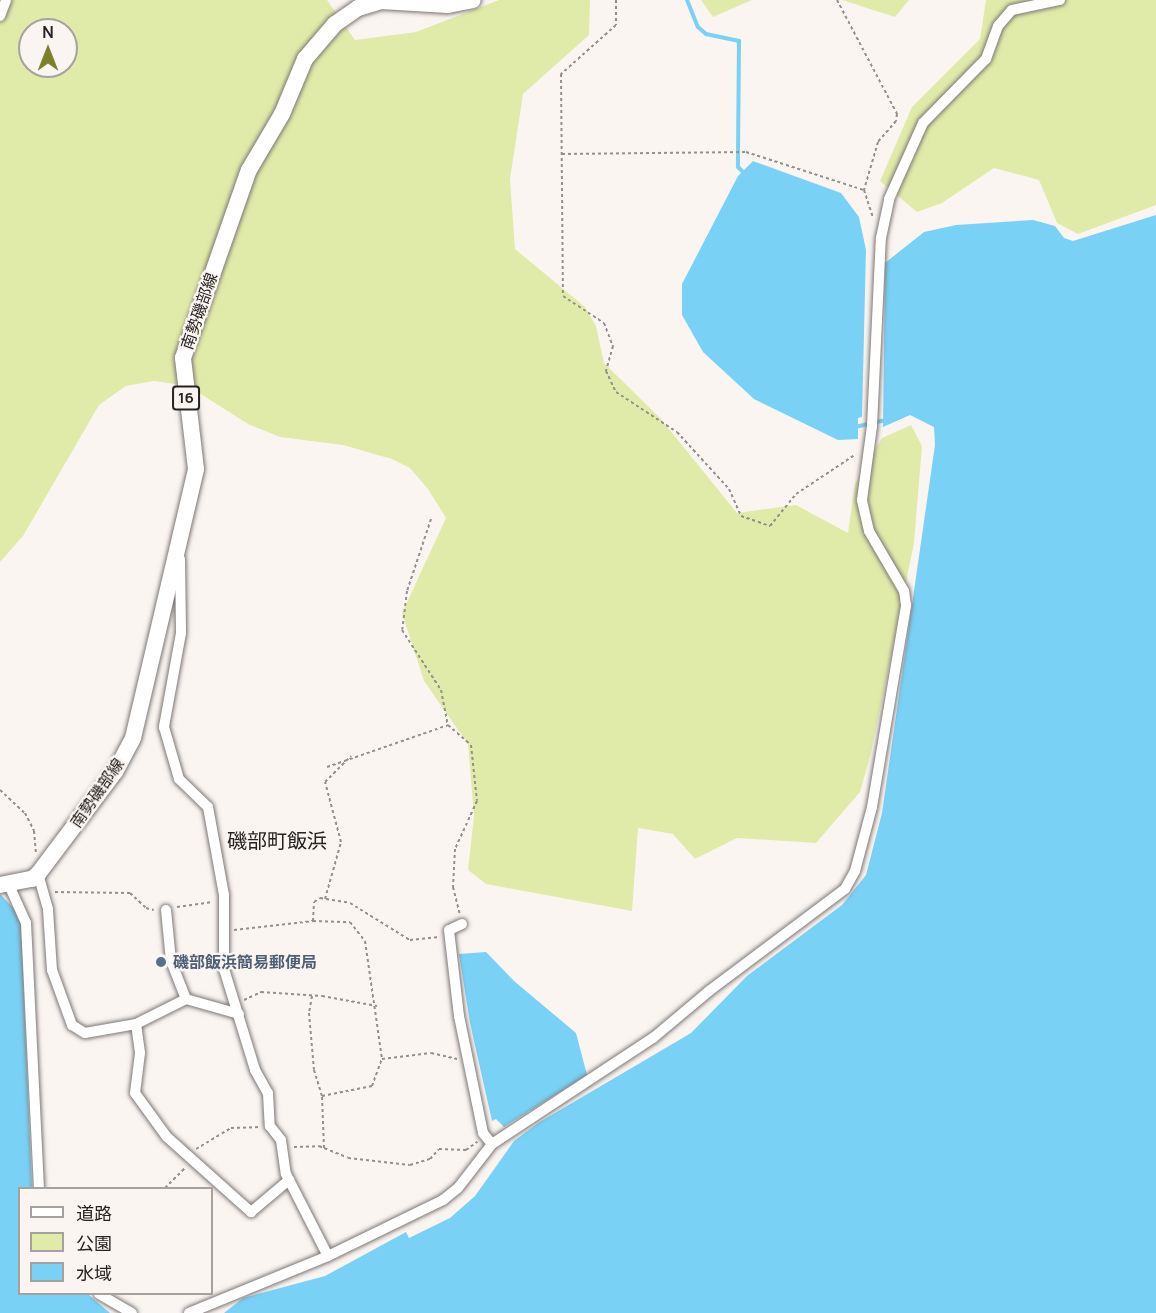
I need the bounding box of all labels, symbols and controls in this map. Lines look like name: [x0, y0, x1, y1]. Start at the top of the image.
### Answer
north arrow: [18, 18, 78, 78]
text: N: [42, 21, 54, 43]
street label: 南勢磯部線: [177, 270, 221, 352]
road number: 16: [171, 386, 201, 410]
street label: 南勢磯部線: [66, 755, 128, 831]
district label: 磯部町飯浜: [227, 828, 327, 852]
place label: 磯部飯浜簡易郵便局: [173, 952, 317, 972]
marker: 磯部飯浜簡易郵便局: [154, 955, 168, 969]
legend: [18, 1187, 213, 1295]
text: 道路: [76, 1201, 112, 1225]
text: 公園: [76, 1231, 112, 1255]
text: 水域: [76, 1261, 112, 1285]

